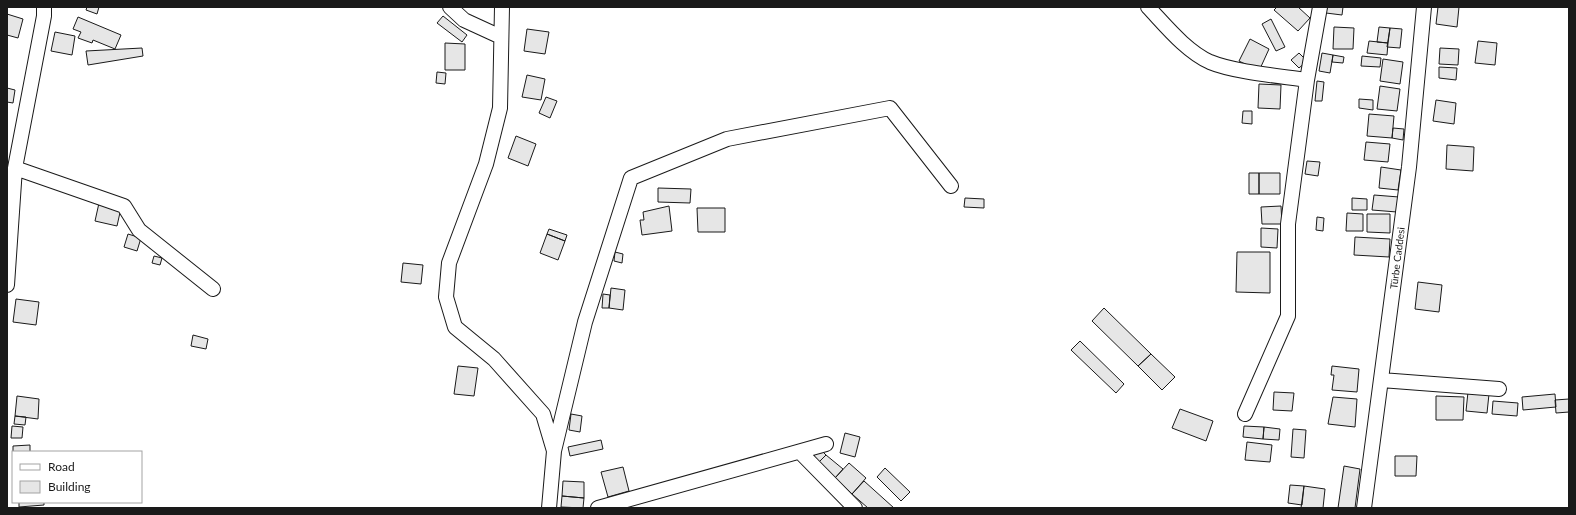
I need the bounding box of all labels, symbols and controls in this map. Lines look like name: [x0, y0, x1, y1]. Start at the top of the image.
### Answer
street label: Türbe Caddesi: [1387, 226, 1407, 290]
legend: [12, 451, 142, 503]
text: Road: [48, 459, 75, 474]
text: Building: [48, 479, 91, 494]

